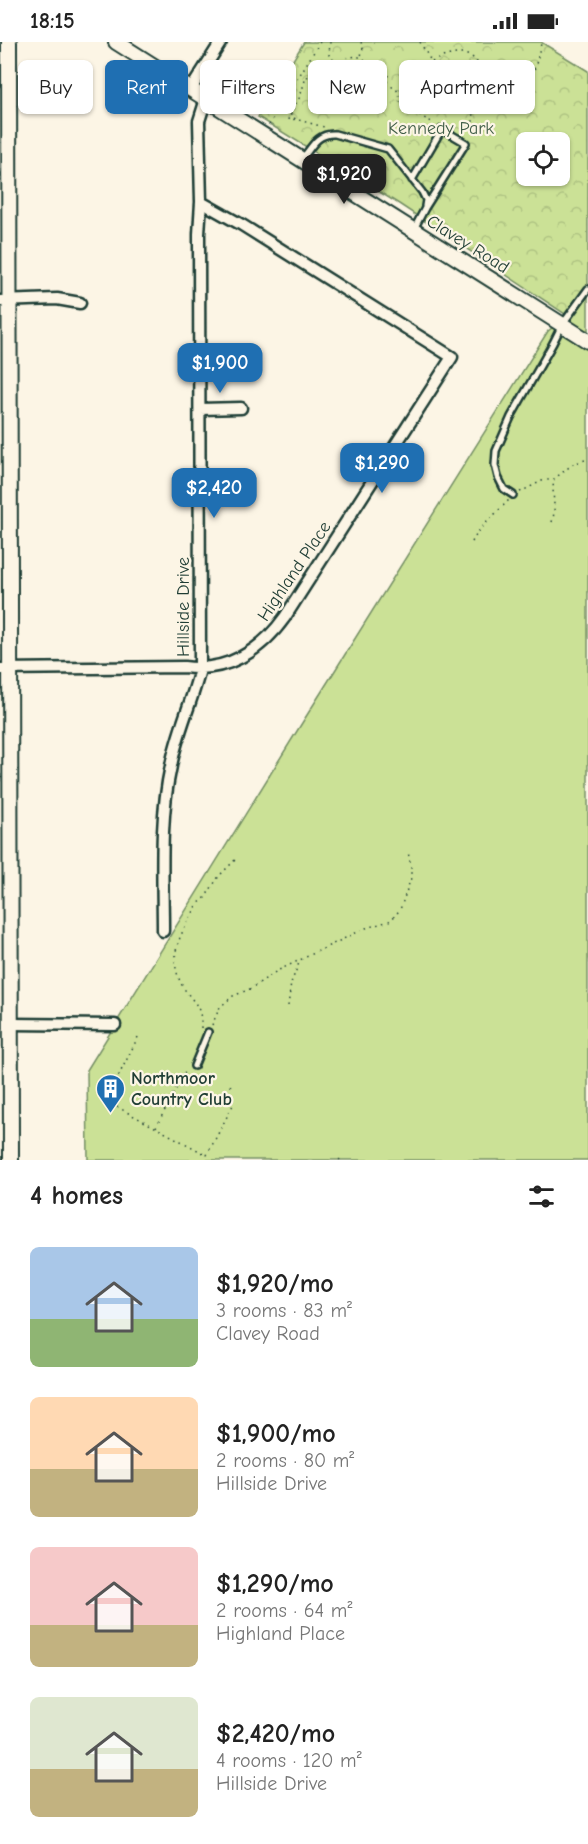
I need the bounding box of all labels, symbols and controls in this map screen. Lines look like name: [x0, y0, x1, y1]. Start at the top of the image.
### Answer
text: 18:15: [30, 8, 75, 34]
chip: Buy: [18, 60, 93, 114]
chip: Rent: [105, 60, 188, 114]
chip: Filters: [200, 60, 296, 114]
chip: New: [308, 60, 387, 114]
chip: Apartment: [399, 60, 535, 114]
park label: Kennedy Park: [388, 118, 494, 139]
map controls: [516, 132, 570, 186]
button: locate: [516, 132, 570, 186]
pin: $1,920: [295, 154, 393, 205]
text: $1,920: [316, 162, 372, 185]
street label: Clavey Road: [423, 211, 513, 278]
pin: $1,900: [171, 343, 269, 394]
text: $1,900: [191, 351, 249, 374]
pin: $1,290: [333, 443, 431, 494]
text: $1,290: [354, 451, 410, 474]
pin: $2,420: [165, 468, 263, 519]
text: $2,420: [186, 476, 242, 499]
street label: Highland Place: [253, 517, 336, 625]
street label: Hillside Drive: [173, 557, 194, 657]
place label: Northmoor Country Club: [131, 1068, 232, 1110]
building icon: Northmoor Country Club: [94, 1072, 126, 1114]
icon: filters: [525, 1180, 558, 1213]
text: 4 homes: [30, 1181, 123, 1211]
text: $1,920/mo: [216, 1269, 334, 1299]
icon: home: [78, 1271, 150, 1343]
text: 3 rooms · 83 m²: [216, 1299, 352, 1322]
text: Clavey Road: [216, 1322, 320, 1345]
text: $1,900/mo: [216, 1419, 336, 1449]
icon: home: [78, 1421, 150, 1493]
text: 2 rooms · 80 m²: [216, 1449, 354, 1472]
text: Hillside Drive: [216, 1472, 327, 1495]
text: $1,290/mo: [216, 1569, 334, 1599]
icon: home: [78, 1571, 150, 1643]
text: 2 rooms · 64 m²: [216, 1599, 352, 1622]
text: Highland Place: [216, 1622, 345, 1645]
text: $2,420/mo: [216, 1719, 335, 1749]
icon: home: [78, 1721, 150, 1793]
text: 4 rooms · 120 m²: [216, 1749, 362, 1772]
text: Hillside Drive: [216, 1772, 327, 1795]

